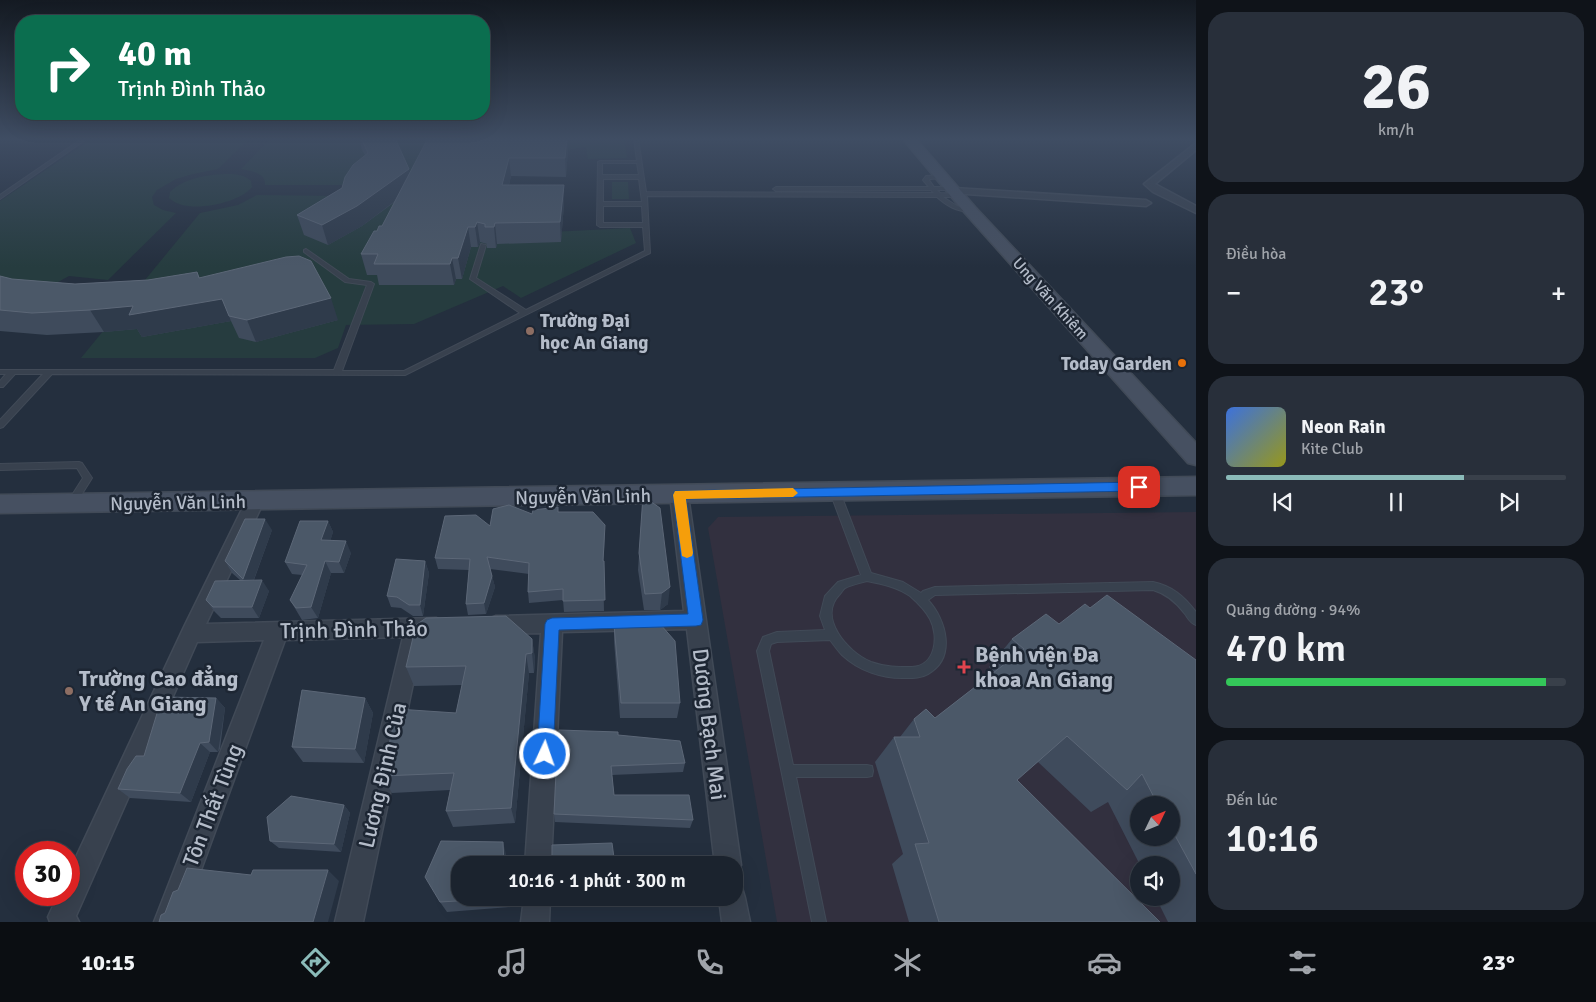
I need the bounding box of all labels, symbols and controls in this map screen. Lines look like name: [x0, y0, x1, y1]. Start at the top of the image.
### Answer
text: 40 m: [118, 32, 192, 75]
icon: right: [35, 35, 100, 100]
text: 26: [1361, 47, 1431, 127]
text: Trịnh Đình Thảo: [118, 75, 266, 102]
text: km/h: [1378, 120, 1414, 140]
text: Điều hòa: [1226, 244, 1286, 264]
street label: Ung Văn Khiêm: [1008, 253, 1092, 344]
text: 23°: [1368, 269, 1424, 316]
text: −: [1226, 276, 1241, 310]
text: +: [1551, 276, 1566, 310]
place label: Trường Đại học An Giang: [540, 309, 649, 355]
marker: Trường Đại học An Giang: [524, 325, 536, 337]
place label: Today Garden: [1061, 352, 1172, 376]
marker: Today Garden: [1176, 357, 1188, 369]
text: Neon Rain: [1301, 415, 1386, 439]
text: Kite Club: [1301, 439, 1363, 459]
pin: [1118, 466, 1160, 508]
icon: arrive: [1125, 473, 1153, 501]
street label: Nguyễn Văn Linh: [515, 484, 651, 510]
icon: previous: [1269, 488, 1297, 516]
icon: pause: [1382, 488, 1410, 516]
icon: next: [1495, 488, 1523, 516]
street label: Nguyễn Văn Linh: [110, 490, 246, 516]
text: Quãng đường · 94%: [1226, 600, 1361, 620]
street label: Trịnh Đình Thảo: [280, 615, 428, 644]
text: 470 km: [1226, 625, 1346, 672]
place label: Bệnh viện Đa khoa An Giang: [975, 641, 1113, 693]
street label: Dương Bạch Mai: [687, 647, 732, 802]
marker: Bệnh viện Đa khoa An Giang: [957, 660, 971, 674]
place label: Trường Cao đẳng Y tế An Giang: [78, 665, 238, 717]
marker: Trường Cao đẳng Y tế An Giang: [63, 685, 75, 697]
street label: Lương Định Của: [353, 700, 412, 851]
position arrow: [518, 727, 570, 779]
street label: Tôn Thất Tùng: [177, 740, 248, 870]
text: Đến lúc: [1226, 790, 1278, 810]
north arrow: [1130, 796, 1180, 846]
map controls: [1130, 796, 1180, 906]
text: 10:16: [1226, 815, 1319, 862]
speed limit sign: 30: [15, 841, 80, 906]
button: sound: [1130, 856, 1180, 906]
text: 10:16 · 1 phút · 300 m: [508, 869, 686, 893]
icon: directions: [298, 945, 333, 980]
icon: music: [495, 945, 530, 980]
icon: phone: [692, 945, 727, 980]
icon: climate: [890, 945, 925, 980]
icon: car: [1087, 945, 1122, 980]
icon: filters: [1285, 945, 1320, 980]
text: 10:15: [81, 949, 135, 976]
text: 23°: [1482, 949, 1515, 976]

